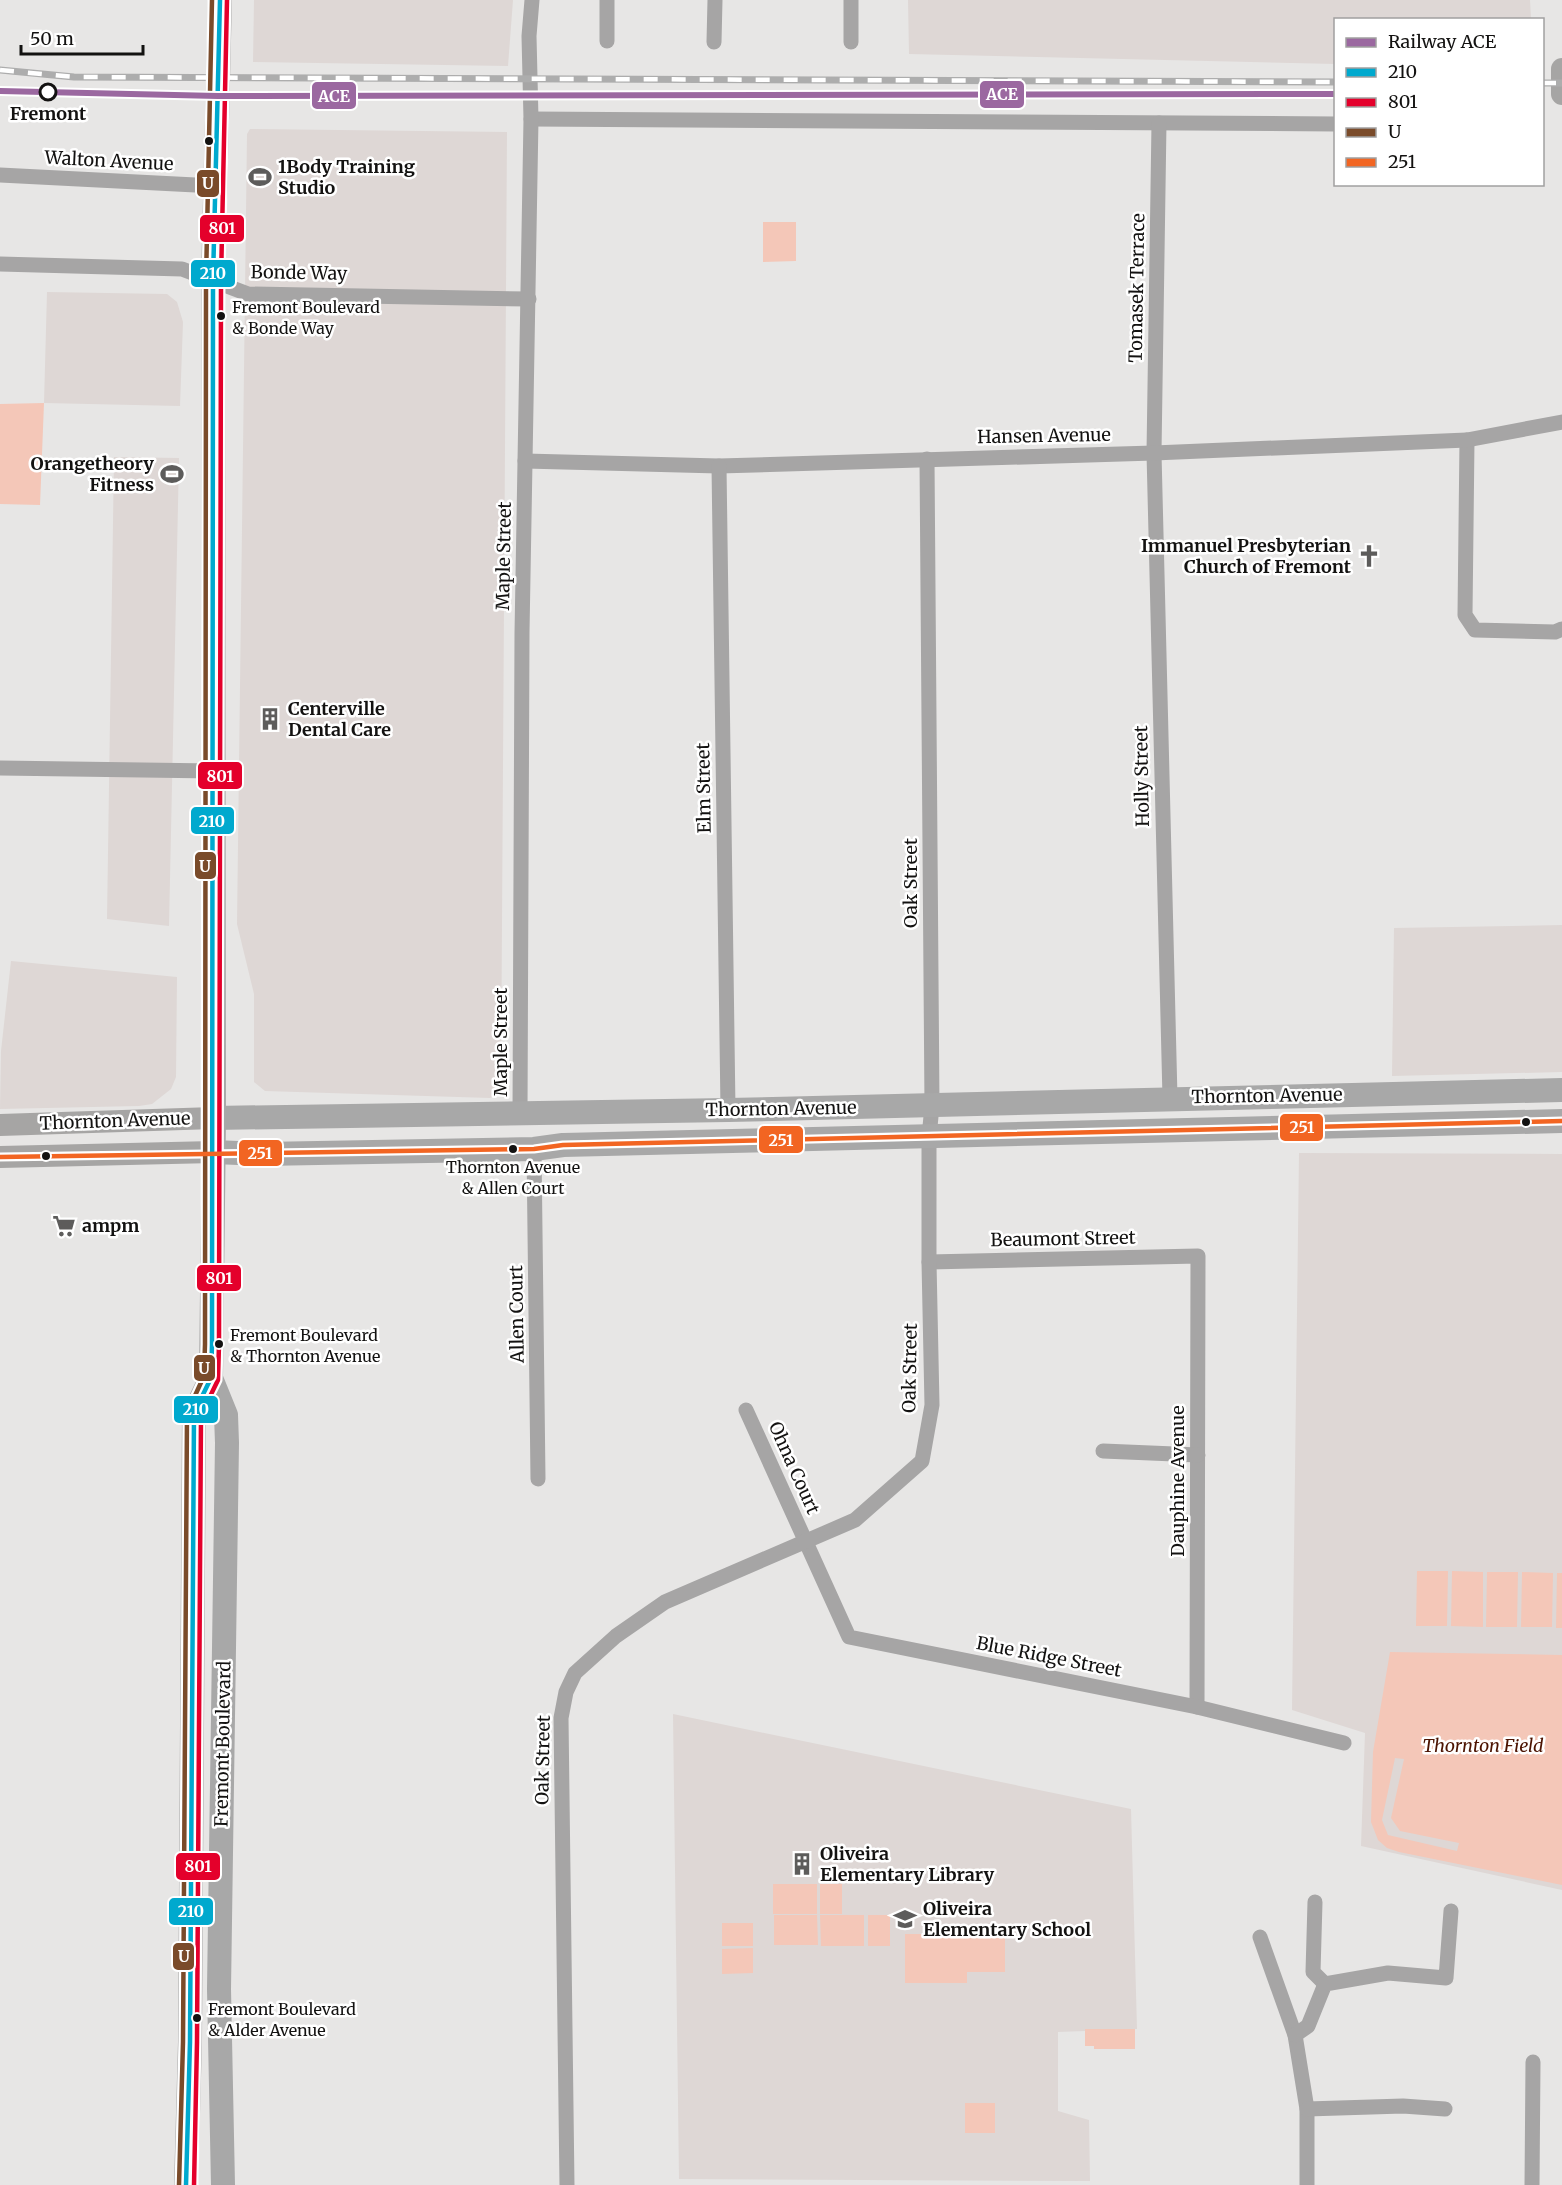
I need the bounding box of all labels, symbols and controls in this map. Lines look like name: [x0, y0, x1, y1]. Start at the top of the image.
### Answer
scale bar: [21, 18, 142, 56]
legend: [1334, 18, 1544, 186]
text: 50 m: [30, 27, 74, 50]
text: Railway ACE: [1388, 30, 1497, 53]
text: 210: [1388, 60, 1417, 83]
line badge: ACE: [979, 80, 1025, 109]
line badge: ACE: [311, 81, 357, 110]
marker: Fremont: [39, 83, 57, 101]
text: ACE: [985, 84, 1019, 104]
text: ACE: [317, 86, 351, 106]
text: 801: [1388, 90, 1418, 113]
place label: Fremont: [10, 102, 87, 125]
text: U: [1388, 120, 1402, 143]
unlabelled marker: [203, 135, 215, 147]
street label: Walton Avenue: [43, 146, 174, 175]
text: 251: [1388, 150, 1416, 173]
place label: 1Body Training Studio: [278, 155, 415, 199]
sports icon: 1Body Training Studio: [247, 164, 273, 190]
line badge: U: [196, 169, 220, 198]
text: U: [202, 173, 214, 193]
street label: Tomasek Terrace: [1124, 213, 1149, 363]
line badge: 801: [199, 214, 245, 243]
text: 801: [208, 218, 236, 238]
line badge: 210: [190, 259, 236, 288]
street label: Bonde Way: [250, 260, 348, 285]
text: 210: [200, 263, 226, 283]
place label: Fremont Boulevard & Bonde Way: [232, 297, 380, 338]
marker: Fremont Boulevard & Bonde Way: [215, 310, 227, 322]
street label: Hansen Avenue: [977, 423, 1111, 448]
place label: Orangetheory Fitness: [31, 452, 154, 496]
sports icon: Orangetheory Fitness: [159, 461, 185, 487]
street label: Maple Street: [491, 501, 516, 611]
place label: Immanuel Presbyterian Church of Fremont: [1141, 534, 1352, 578]
church icon: Immanuel Presbyterian Church of Fremont: [1356, 543, 1382, 569]
place label: Centerville Dental Care: [288, 697, 391, 741]
building icon: Centerville Dental Care: [257, 706, 283, 732]
street label: Holly Street: [1129, 725, 1154, 827]
street label: Elm Street: [691, 742, 716, 834]
line badge: 801: [197, 761, 243, 790]
text: 801: [206, 766, 234, 786]
line badge: 210: [190, 806, 235, 835]
text: 210: [199, 811, 225, 831]
street label: Oak Street: [899, 838, 922, 928]
line badge: U: [194, 851, 217, 880]
text: U: [199, 856, 211, 876]
street label: Maple Street: [489, 988, 512, 1096]
street label: Thornton Avenue: [1191, 1083, 1343, 1108]
street label: Thornton Avenue: [705, 1096, 857, 1121]
street label: Thornton Avenue: [39, 1106, 191, 1135]
line badge: 251: [1279, 1113, 1324, 1142]
unlabelled marker: [1520, 1116, 1532, 1128]
text: 251: [1289, 1117, 1315, 1137]
line badge: 251: [758, 1125, 804, 1154]
text: 251: [768, 1130, 794, 1150]
line badge: 251: [238, 1139, 283, 1167]
text: 251: [247, 1143, 273, 1163]
marker: Thornton Avenue & Allen Court: [507, 1143, 519, 1155]
unlabelled marker: [40, 1150, 52, 1162]
place label: Thornton Avenue & Allen Court: [446, 1157, 580, 1198]
supermarket icon: ampm: [51, 1213, 77, 1239]
place label: ampm: [82, 1214, 139, 1237]
street label: Beaumont Street: [990, 1226, 1136, 1251]
line badge: 801: [196, 1264, 242, 1292]
street label: Allen Court: [504, 1265, 529, 1364]
text: 801: [205, 1268, 233, 1288]
street label: Oak Street: [897, 1323, 922, 1413]
place label: Fremont Boulevard & Thornton Avenue: [230, 1325, 380, 1366]
marker: Fremont Boulevard & Thornton Avenue: [213, 1338, 225, 1350]
line badge: U: [193, 1354, 216, 1382]
text: U: [198, 1358, 210, 1378]
line badge: 210: [173, 1395, 219, 1424]
text: 210: [183, 1399, 209, 1419]
street label: Dauphine Avenue: [1166, 1405, 1189, 1557]
street label: Ohna Court: [764, 1418, 825, 1518]
street label: Blue Ridge Street: [975, 1631, 1124, 1682]
street label: Fremont Boulevard: [210, 1661, 235, 1827]
street label: Oak Street: [530, 1715, 555, 1805]
park label: Thornton Field: [1422, 1734, 1544, 1757]
place label: Oliveira Elementary Library: [820, 1842, 995, 1886]
building icon: Oliveira Elementary Library: [789, 1851, 815, 1877]
line badge: 801: [175, 1852, 221, 1881]
text: 801: [184, 1856, 212, 1876]
line badge: 210: [168, 1897, 214, 1926]
place label: Oliveira Elementary School: [923, 1897, 1091, 1941]
text: 210: [178, 1901, 204, 1921]
school or university icon: Oliveira Elementary School: [892, 1906, 918, 1932]
line badge: U: [172, 1942, 195, 1971]
text: U: [178, 1946, 190, 1966]
place label: Fremont Boulevard & Alder Avenue: [208, 1999, 356, 2040]
marker: Fremont Boulevard & Alder Avenue: [191, 2012, 203, 2024]

